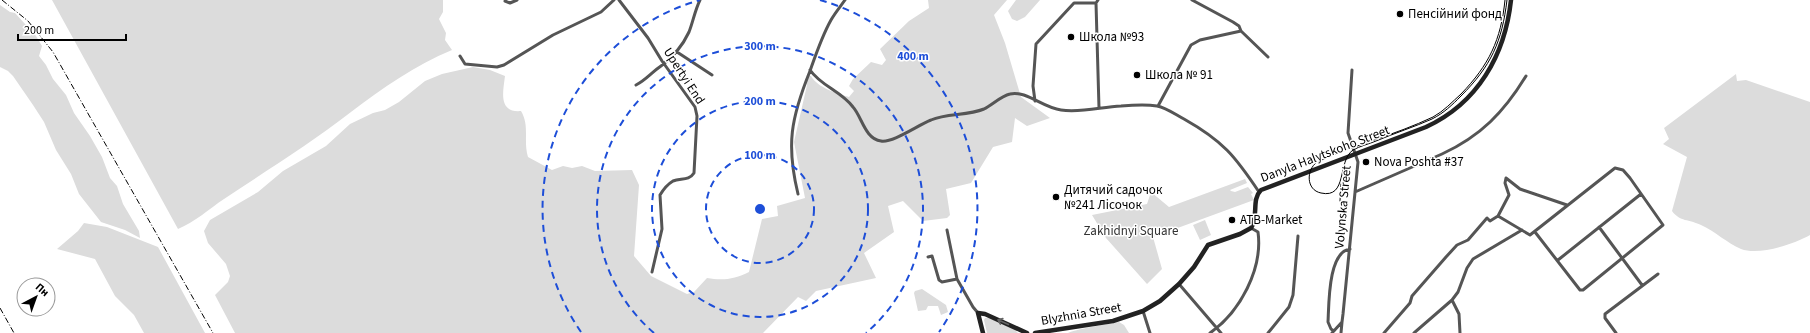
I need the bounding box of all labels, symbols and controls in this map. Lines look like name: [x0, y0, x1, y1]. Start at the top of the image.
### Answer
place label: Пенсійний фонд: [1408, 5, 1502, 23]
marker: Пенсійний фонд: [1395, 9, 1405, 19]
scale bar: [18, 16, 126, 42]
text: 200 m: [24, 22, 54, 39]
place label: Школа №93: [1079, 28, 1144, 46]
marker: Школа №93: [1066, 32, 1076, 42]
text: 300 m: [744, 38, 776, 55]
street label: Upertyi End: [659, 44, 709, 108]
text: 400 m: [897, 48, 929, 65]
place label: Школа № 91: [1145, 66, 1213, 84]
marker: Школа № 91: [1132, 70, 1142, 80]
text: 200 m: [744, 93, 776, 110]
street label: Danyla Halytskoho Street: [1258, 121, 1393, 187]
text: 100 m: [744, 147, 776, 164]
place label: Nova Poshta #37: [1374, 153, 1464, 171]
marker: Nova Poshta #37: [1361, 157, 1371, 167]
street label: Volynska Street: [1330, 164, 1356, 249]
place label: Дитячий садочок №241 Лісочок: [1064, 181, 1163, 214]
marker: Дитячий садочок №241 Лісочок: [1051, 192, 1061, 202]
centre of rings: [753, 202, 767, 216]
place label: ATB-Market: [1240, 211, 1303, 229]
marker: ATB-Market: [1227, 215, 1237, 225]
park label: Zakhidnyi Square: [1084, 222, 1178, 240]
north arrow: [16, 277, 56, 317]
text: Пн: [32, 280, 52, 300]
street label: Blyzhnia Street: [1039, 298, 1123, 330]
one-way arrow: [997, 318, 1009, 326]

